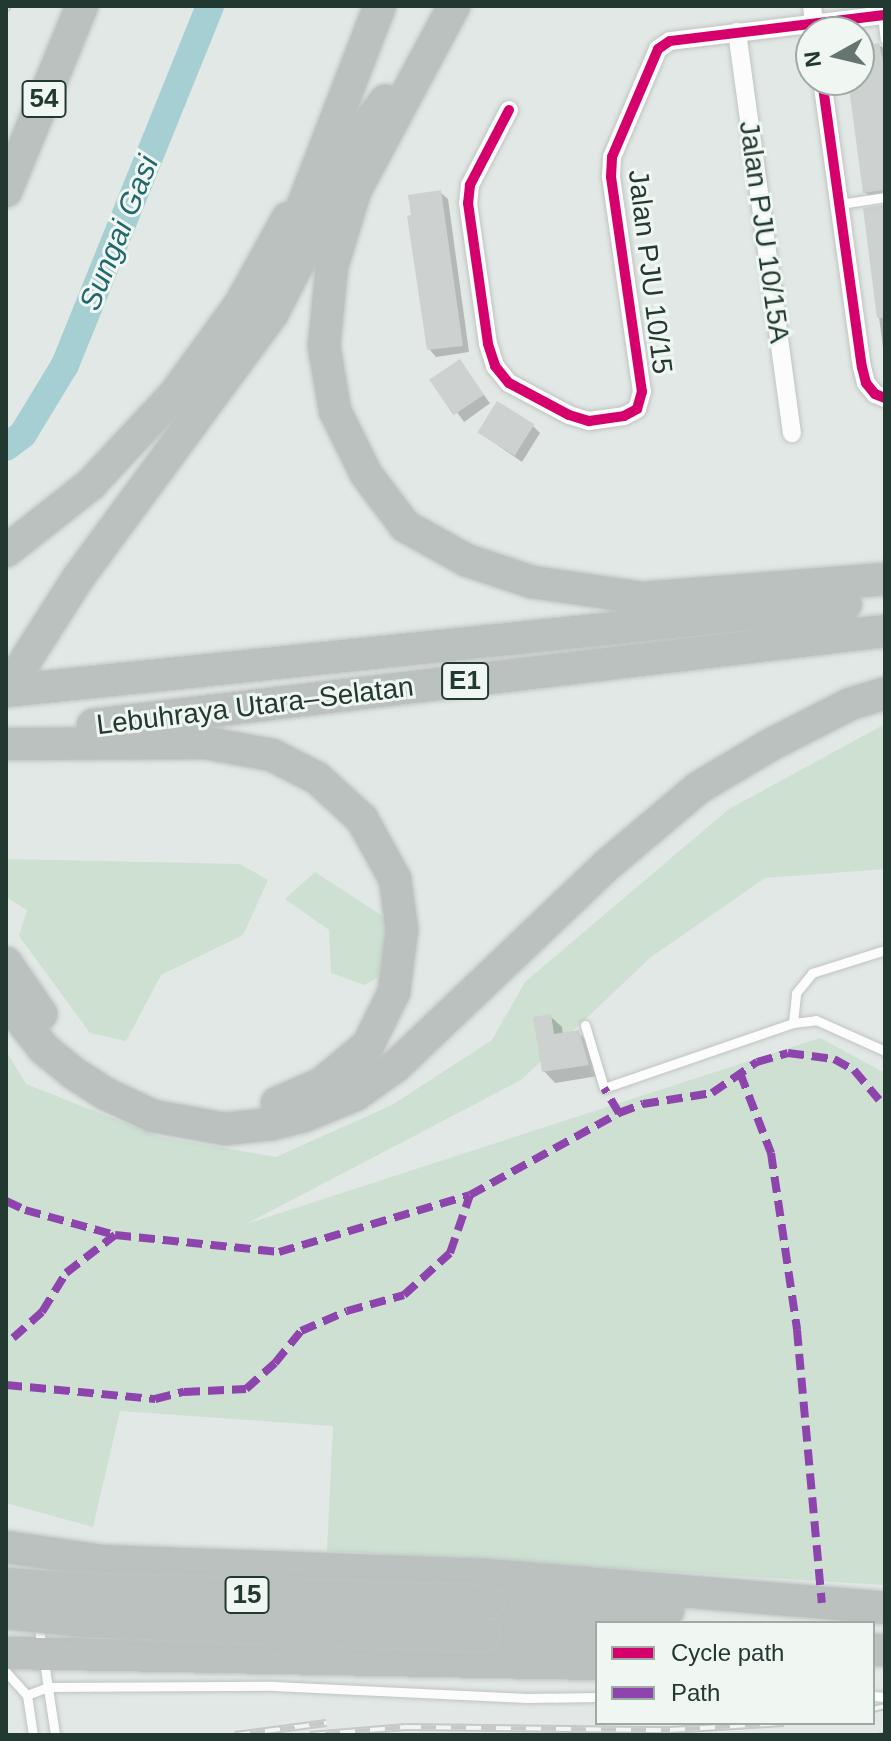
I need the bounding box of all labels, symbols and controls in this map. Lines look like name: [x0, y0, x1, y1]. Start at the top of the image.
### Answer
north arrow: [795, 16, 875, 96]
text: N: [799, 50, 826, 69]
road number: 54: [20, 77, 68, 121]
street label: Jalan PJU 10/15A: [732, 119, 796, 345]
water label: Sungai Gasi: [72, 150, 166, 316]
street label: Jalan PJU 10/15: [621, 168, 679, 376]
road number: E1: [441, 659, 489, 703]
street label: Lebuhraya Utara–Selatan: [95, 670, 415, 742]
road number: 15: [223, 1573, 271, 1617]
legend: [595, 1621, 875, 1725]
text: Cycle path: [671, 1639, 784, 1666]
text: Path: [671, 1679, 720, 1706]

